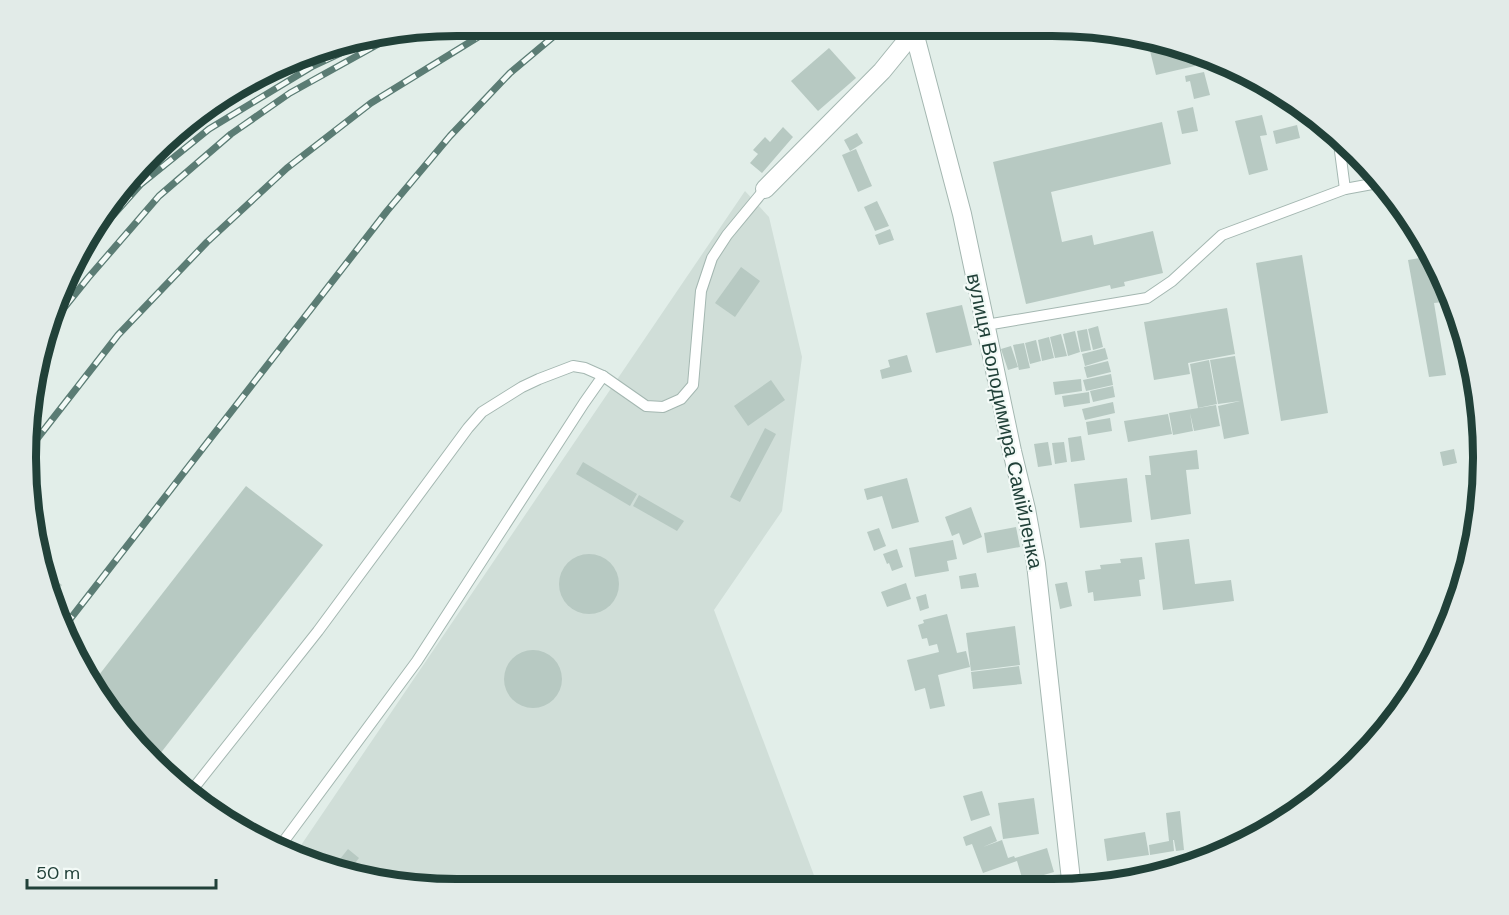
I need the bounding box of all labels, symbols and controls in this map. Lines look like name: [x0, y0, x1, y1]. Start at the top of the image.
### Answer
street label: вулиця Володимира Самійленка: [961, 271, 1049, 572]
scale bar: [27, 852, 216, 890]
text: 50 m: [36, 861, 80, 885]

